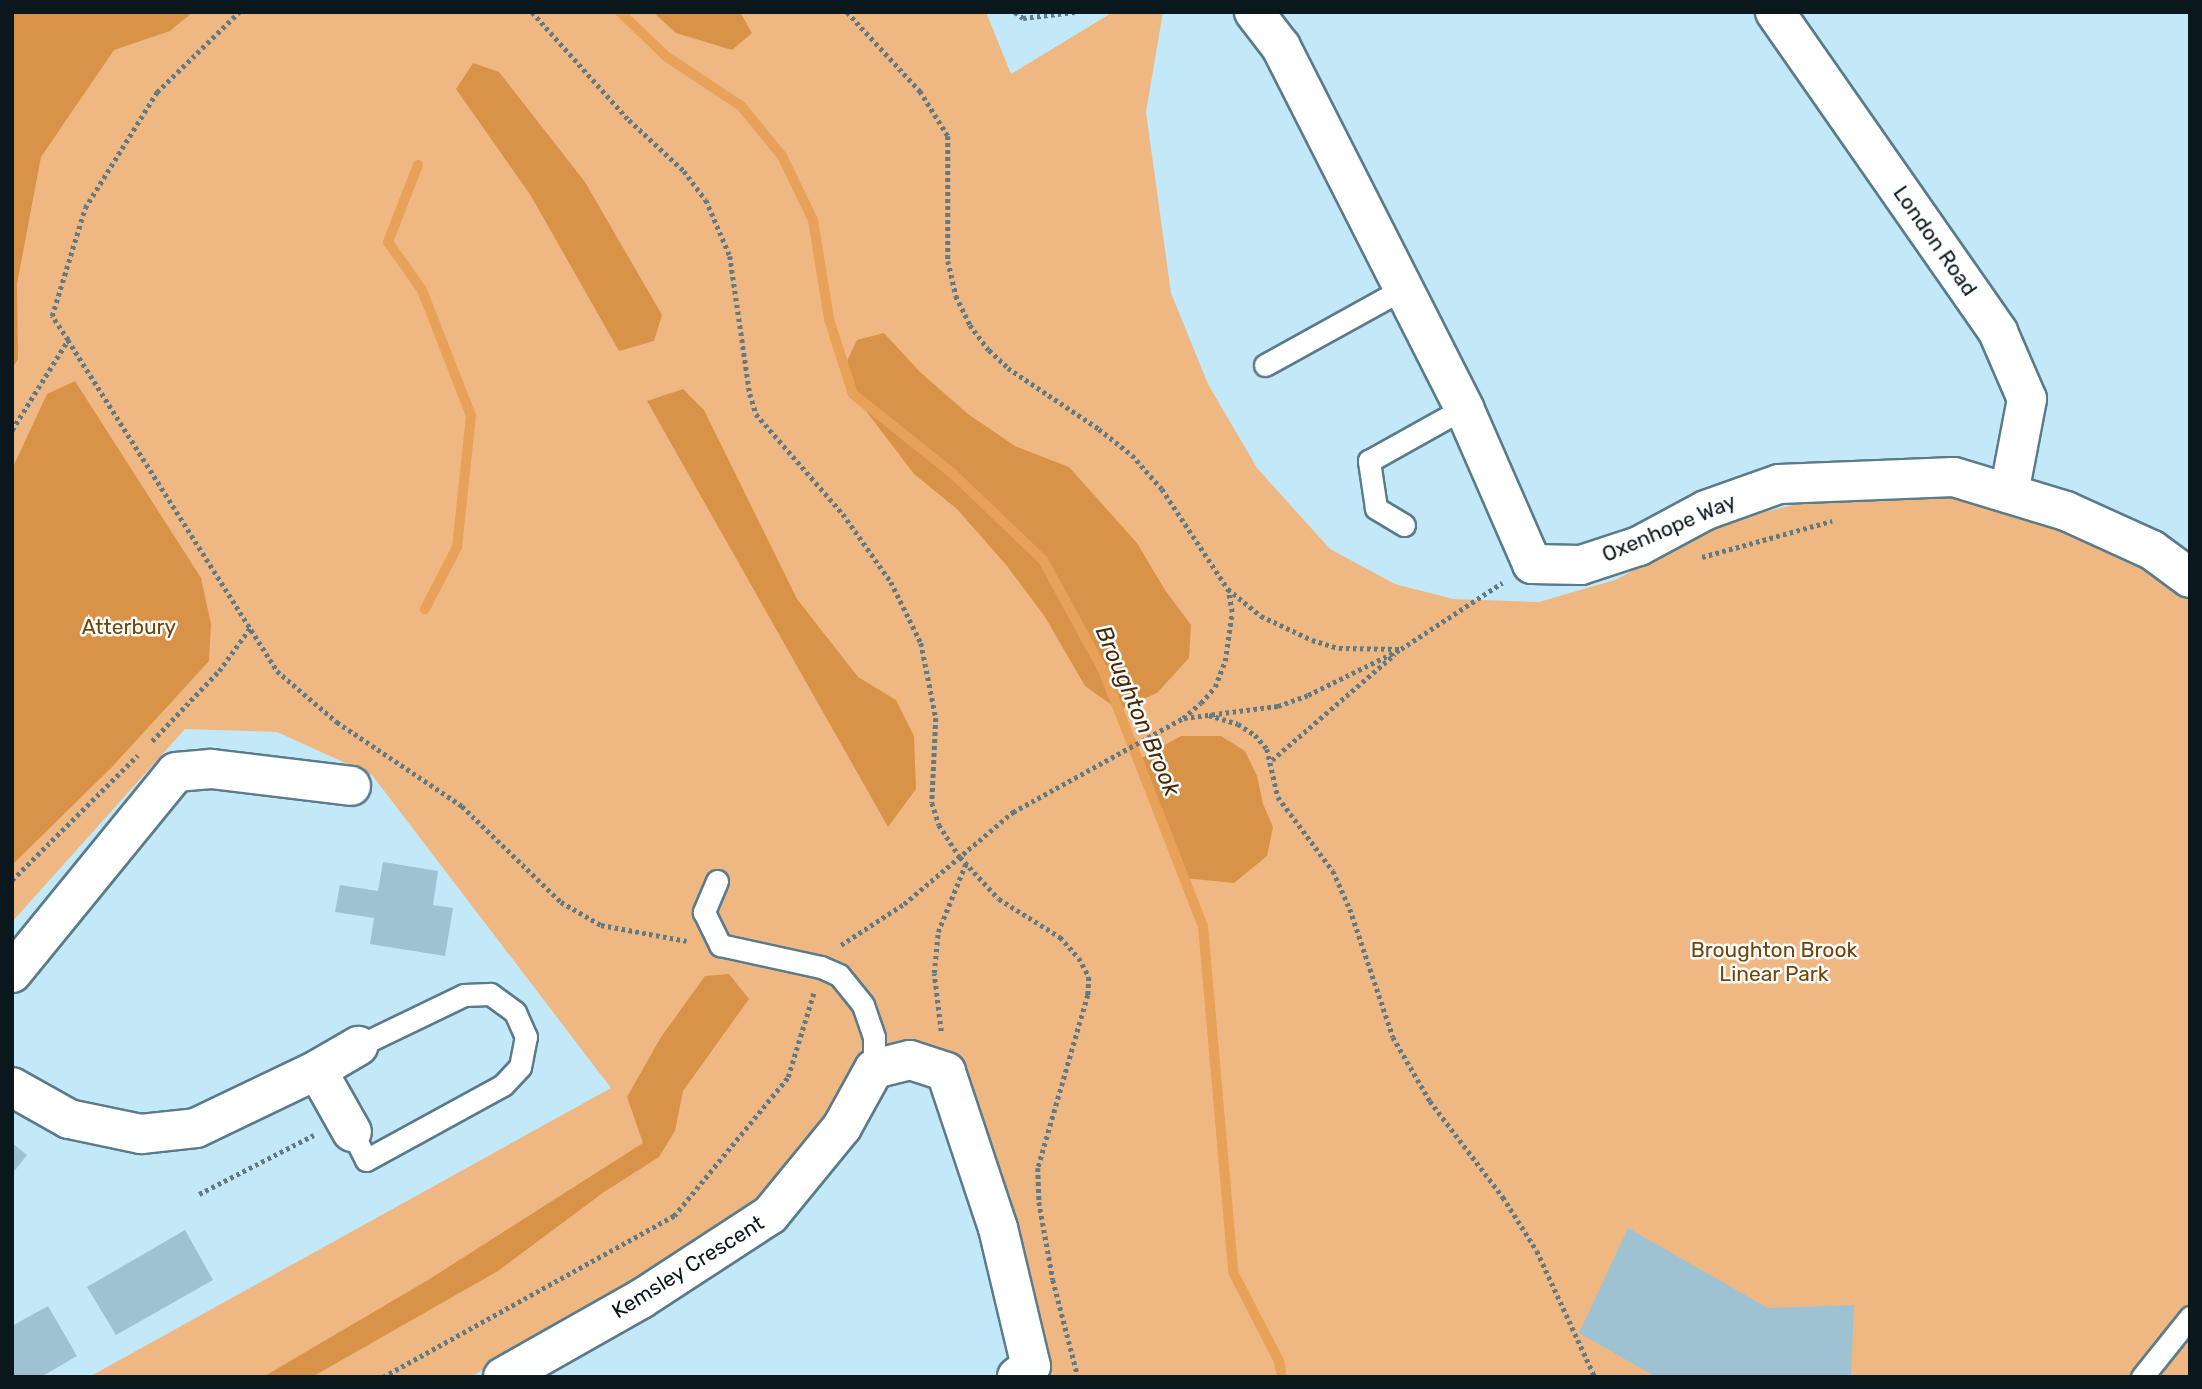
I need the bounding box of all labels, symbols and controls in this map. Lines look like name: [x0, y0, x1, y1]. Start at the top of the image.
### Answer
street label: London Road: [1888, 181, 1982, 301]
street label: Oxenhope Way: [1598, 488, 1740, 568]
park label: Atterbury: [82, 614, 176, 640]
water label: Broughton Brook: [1090, 622, 1186, 800]
park label: Broughton Brook Linear Park: [1691, 937, 1857, 987]
street label: Kemsley Crescent: [607, 1210, 769, 1324]

